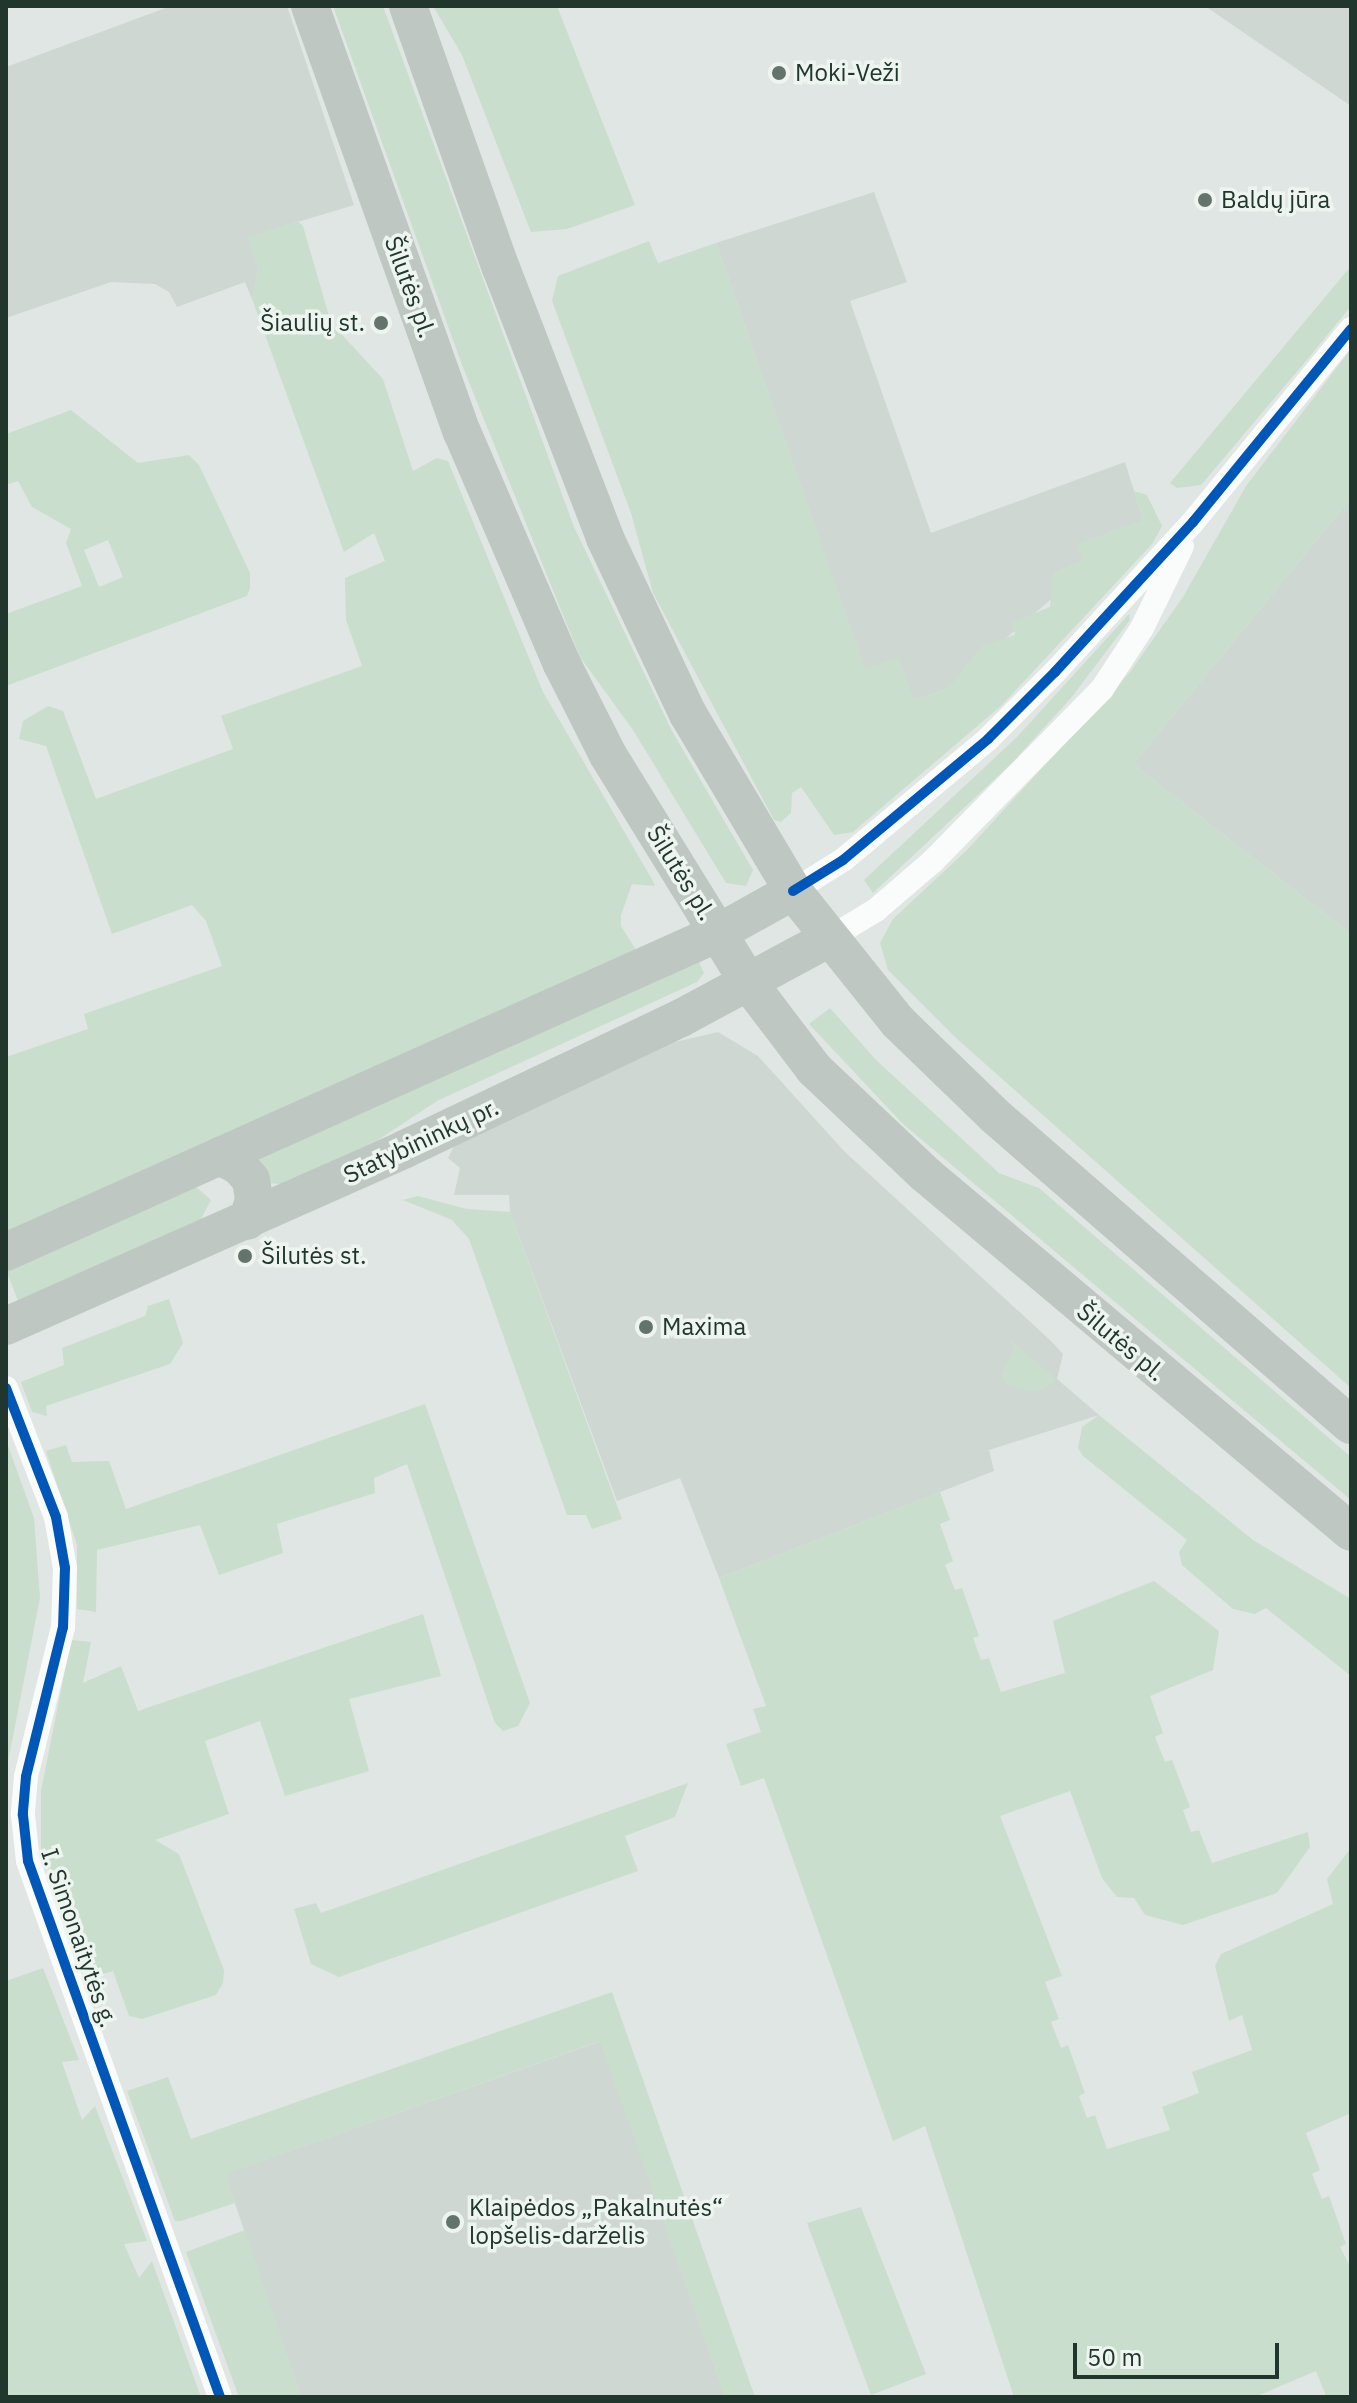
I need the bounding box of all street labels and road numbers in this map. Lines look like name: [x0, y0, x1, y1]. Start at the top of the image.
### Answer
street label: Šilutės pl.: [378, 232, 442, 342]
street label: Šilutės pl.: [641, 820, 721, 926]
street label: Statybininkų pr.: [339, 1092, 503, 1190]
street label: Šilutės pl.: [1071, 1297, 1171, 1387]
street label: I. Simonaitytės g.: [35, 1845, 123, 2031]

